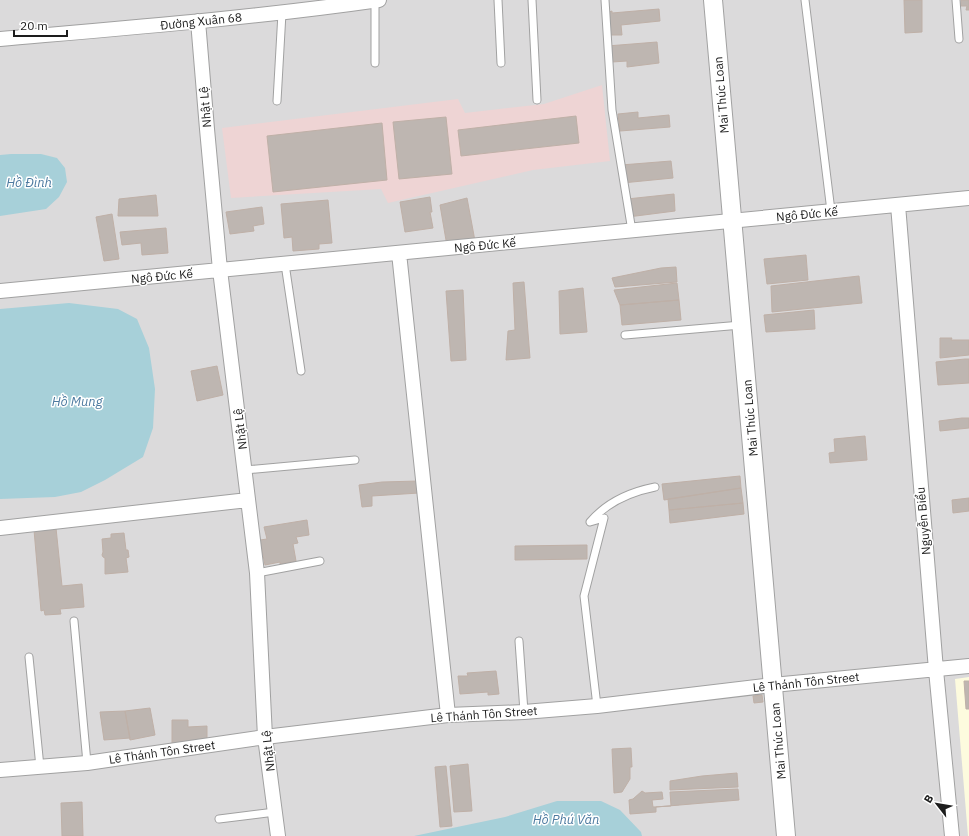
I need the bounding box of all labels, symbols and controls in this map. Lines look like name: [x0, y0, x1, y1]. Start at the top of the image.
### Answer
street label: Đường Xuân 68: [159, 9, 243, 33]
scale bar: [14, 12, 67, 38]
text: 20 m: [20, 18, 48, 33]
street label: Mai Thúc Loan: [710, 56, 732, 134]
street label: Nhật Lệ: [196, 85, 214, 128]
water label: Hồ Đình: [6, 174, 52, 191]
street label: Ngô Đức Kế: [775, 204, 839, 224]
street label: Ngô Đức Kế: [453, 235, 517, 255]
street label: Ngô Đức Kế: [130, 266, 194, 286]
street label: Mai Thúc Loan: [739, 379, 761, 457]
water label: Hồ Mung: [52, 393, 104, 410]
street label: Nhật Lệ: [230, 407, 250, 450]
street label: Nguyễn Biểu: [913, 486, 933, 556]
street label: Lê Thánh Tôn Street: [752, 669, 860, 695]
street label: Mai Thúc Loan: [767, 702, 789, 780]
street label: Lê Thánh Tôn Street: [430, 703, 538, 725]
street label: Nhật Lệ: [258, 729, 278, 772]
street label: Lê Thánh Tôn Street: [108, 737, 216, 767]
north arrow: [917, 784, 957, 824]
text: B: [921, 792, 936, 806]
water label: Hồ Phú Văn: [533, 811, 599, 828]

